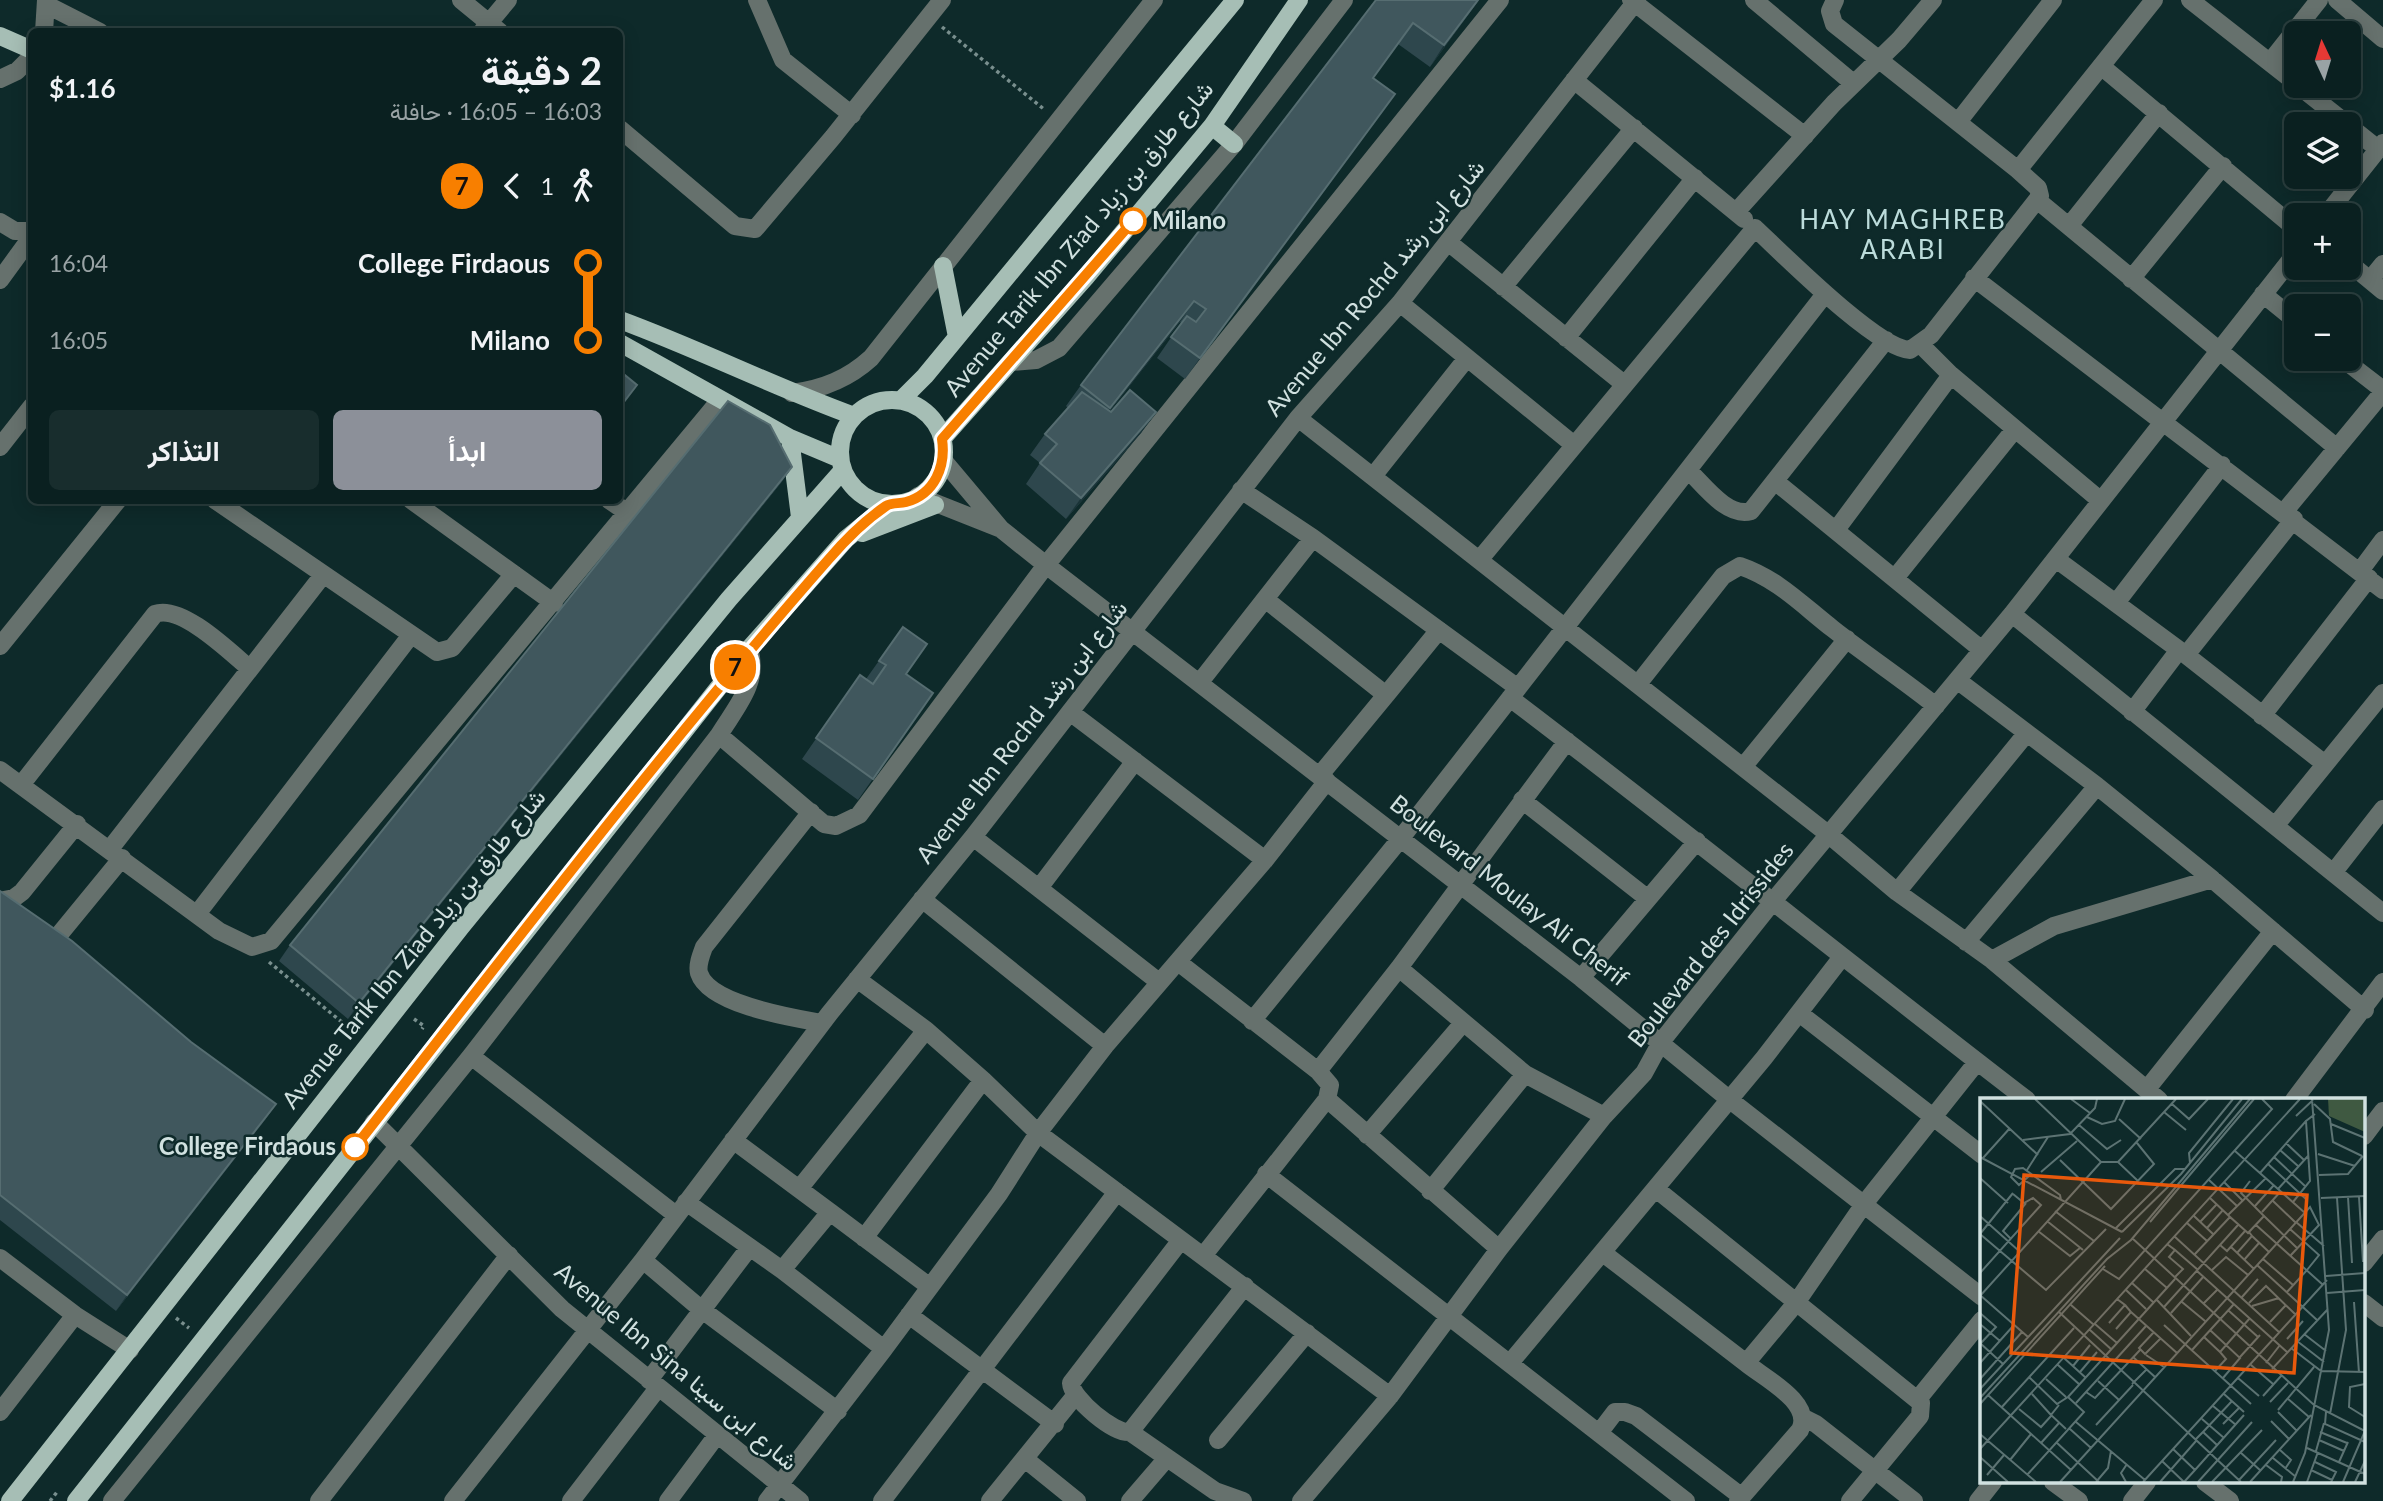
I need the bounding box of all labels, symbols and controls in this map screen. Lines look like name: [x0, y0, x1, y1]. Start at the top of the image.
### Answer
north arrow: [2284, 21, 2361, 98]
map controls: [2284, 21, 2361, 371]
text: 2 دقيقة: [481, 47, 602, 93]
text: $1.16: [49, 72, 116, 104]
street label: Avenue Tarik Ibn Ziad شارع طارق بن زياد: [937, 74, 1221, 404]
text: 16:03 – 16:05 · حافلة: [390, 97, 602, 125]
button: layers: [2284, 112, 2361, 189]
street label: Avenue Ibn Rochd شارع ابن رشد: [1258, 153, 1492, 423]
icon: back: [493, 167, 531, 205]
icon: walk: [564, 167, 602, 205]
text: 7: [455, 171, 469, 200]
text: 1: [541, 172, 554, 200]
district label: HAY MAGHREB ARABI: [1799, 203, 2007, 265]
button: +: [2284, 203, 2361, 280]
place label: Milano: [1152, 205, 1226, 234]
marker: Milano: [1120, 208, 1146, 234]
text: College Firdaous: [358, 247, 550, 279]
text: 16:04: [49, 249, 108, 277]
button: −: [2284, 294, 2361, 371]
text: Milano: [470, 324, 550, 356]
text: 16:05: [49, 326, 108, 354]
button: التذاكر: [49, 410, 319, 490]
button: ابدأ: [333, 410, 602, 490]
street label: Avenue Ibn Rochd شارع ابن رشد: [909, 594, 1135, 870]
line badge: 7: [712, 644, 758, 690]
text: 7: [728, 652, 742, 681]
street label: Avenue Tarik Ibn Ziad شارع طارق بن زياد: [275, 782, 553, 1116]
street label: Boulevard Moulay Ali Cherif: [1385, 788, 1635, 992]
street label: Boulevard des Idrissides: [1621, 836, 1799, 1052]
inset map: [1980, 1098, 2366, 1484]
place label: College Firdaous: [159, 1131, 336, 1160]
marker: College Firdaous: [342, 1134, 368, 1160]
street label: Avenue Ibn Sina شارع ابن سينا: [548, 1256, 804, 1478]

